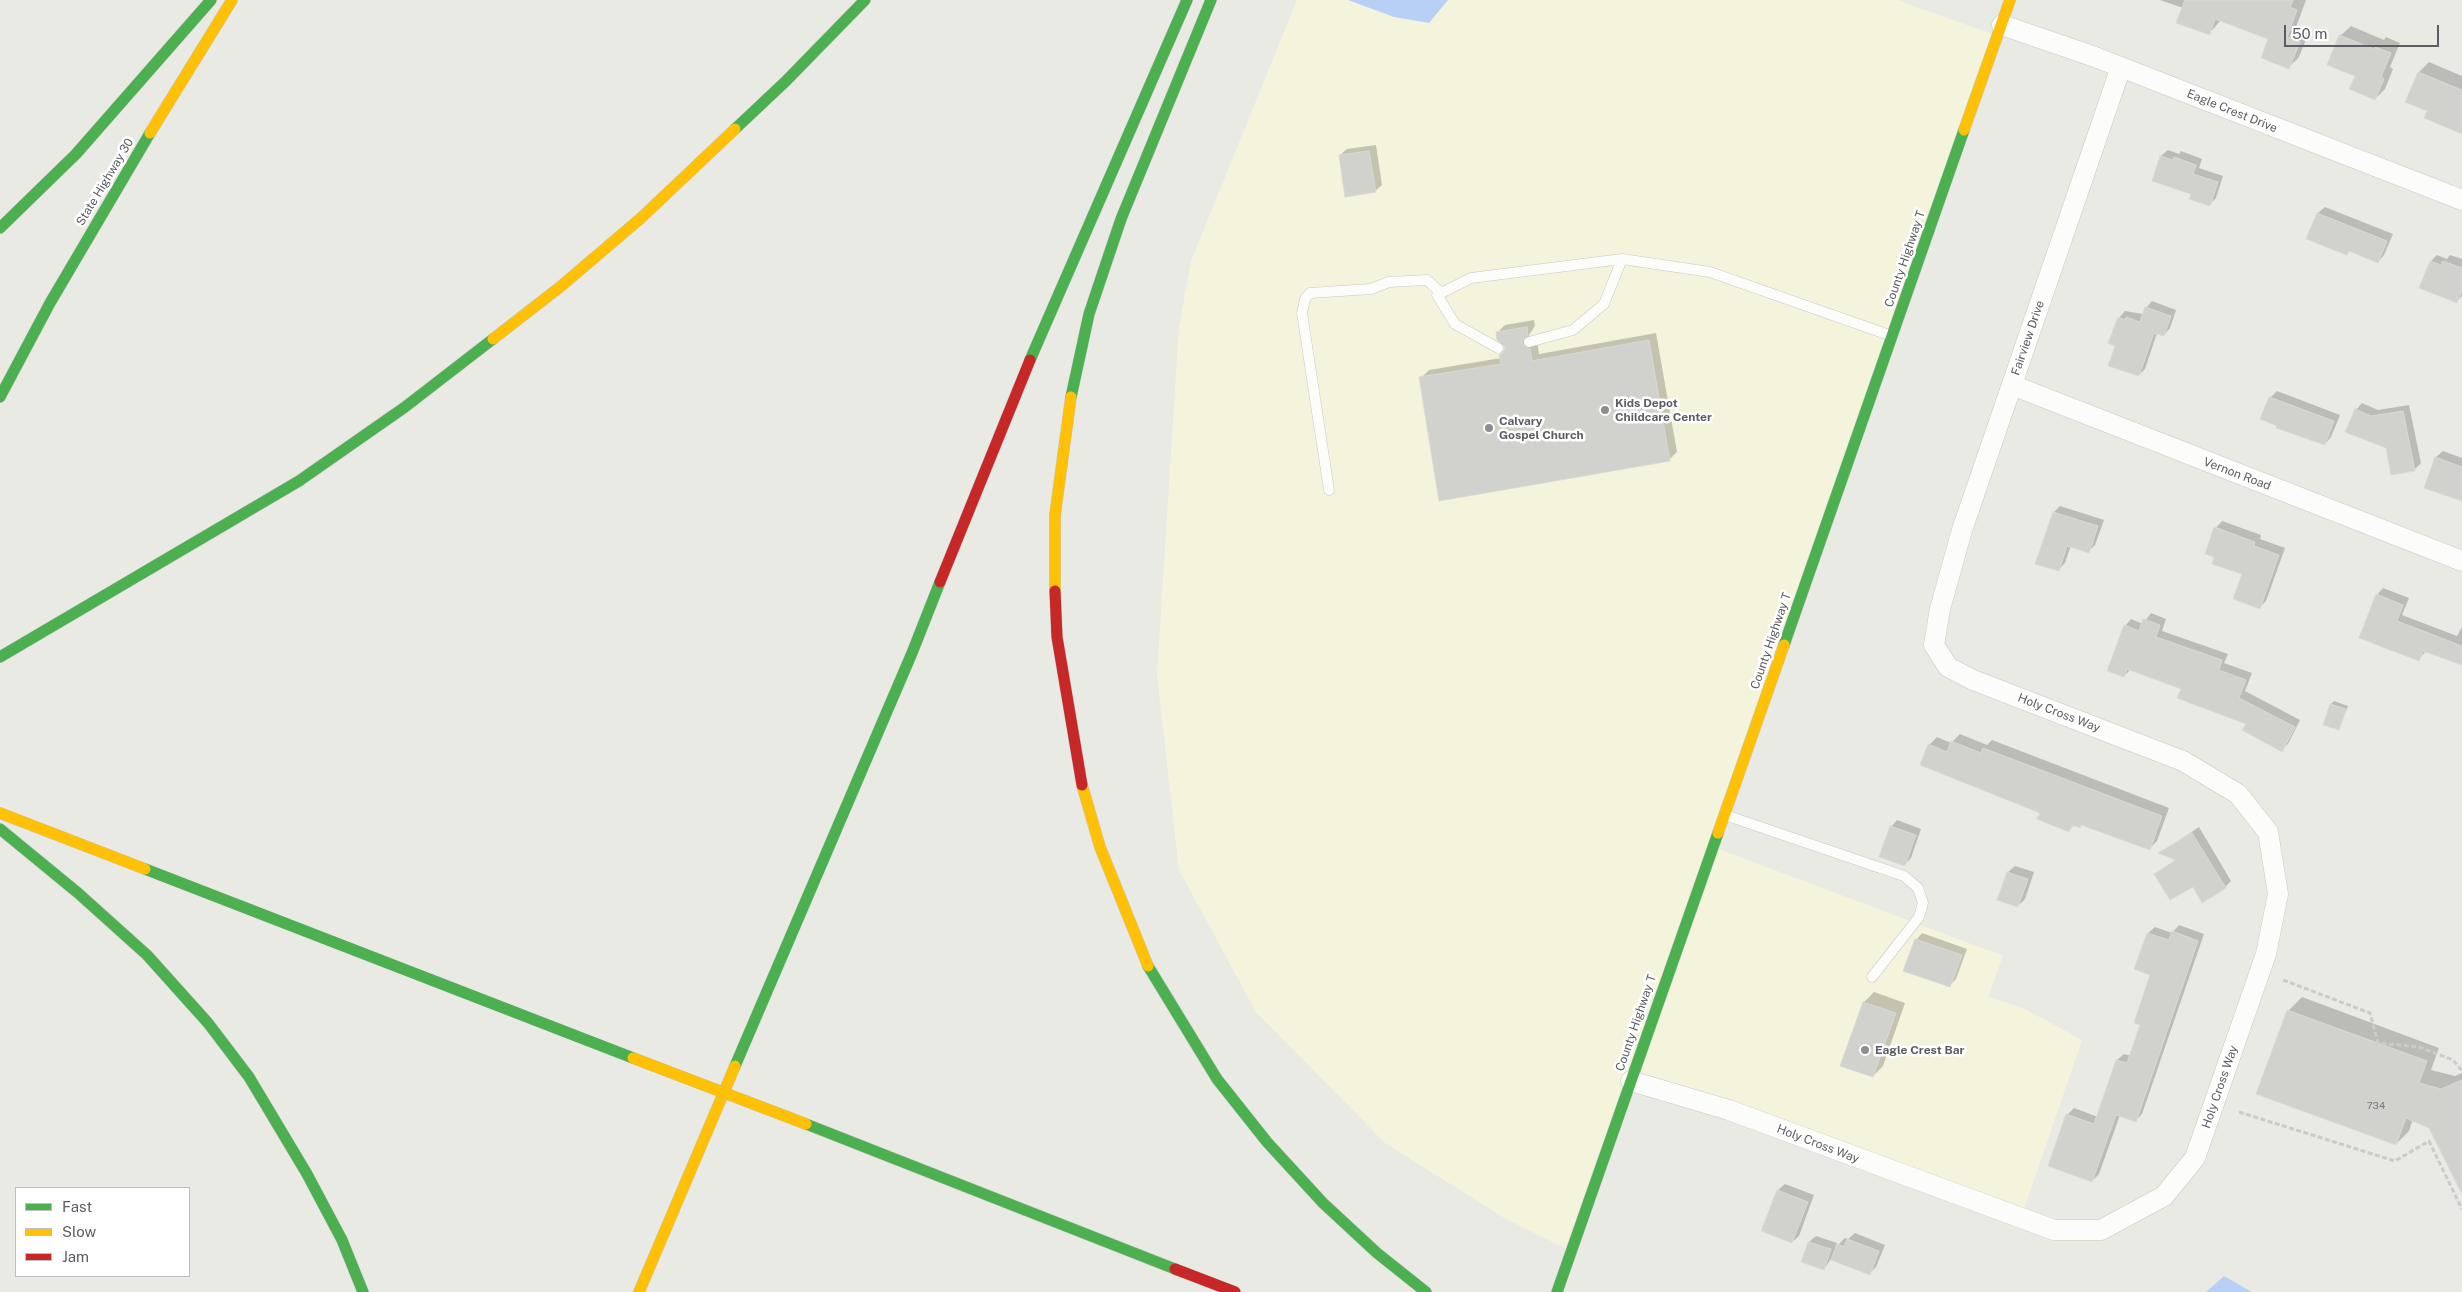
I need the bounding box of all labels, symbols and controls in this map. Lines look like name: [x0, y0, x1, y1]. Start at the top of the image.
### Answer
scale bar: [2287, 15, 2442, 47]
text: 50 m: [2292, 25, 2327, 42]
street label: Eagle Crest Drive: [2185, 86, 2279, 136]
street label: State Highway 30: [73, 136, 137, 228]
street label: County Highway T: [1882, 209, 1928, 309]
street label: Fairview Drive: [2008, 299, 2048, 377]
place label: Kids Depot Childcare Center: [1615, 396, 1712, 424]
marker: Kids Depot Childcare Center: [1599, 404, 1611, 416]
place label: Calvary Gospel Church: [1499, 414, 1584, 442]
marker: Calvary Gospel Church: [1483, 422, 1495, 434]
street label: Vernon Road: [2201, 455, 2273, 493]
street label: County Highway T: [1748, 591, 1794, 691]
street label: Holy Cross Way: [2016, 691, 2102, 735]
street label: County Highway T: [1613, 973, 1659, 1073]
place label: Eagle Crest Bar: [1875, 1043, 1965, 1057]
marker: Eagle Crest Bar: [1859, 1044, 1871, 1056]
street label: Holy Cross Way: [2199, 1044, 2241, 1130]
house number: 734: [2367, 1100, 2385, 1112]
street label: Holy Cross Way: [1775, 1122, 1861, 1166]
legend: [15, 1187, 190, 1277]
text: Fast: [62, 1198, 92, 1215]
text: Slow: [62, 1223, 96, 1240]
text: Jam: [62, 1248, 89, 1265]

